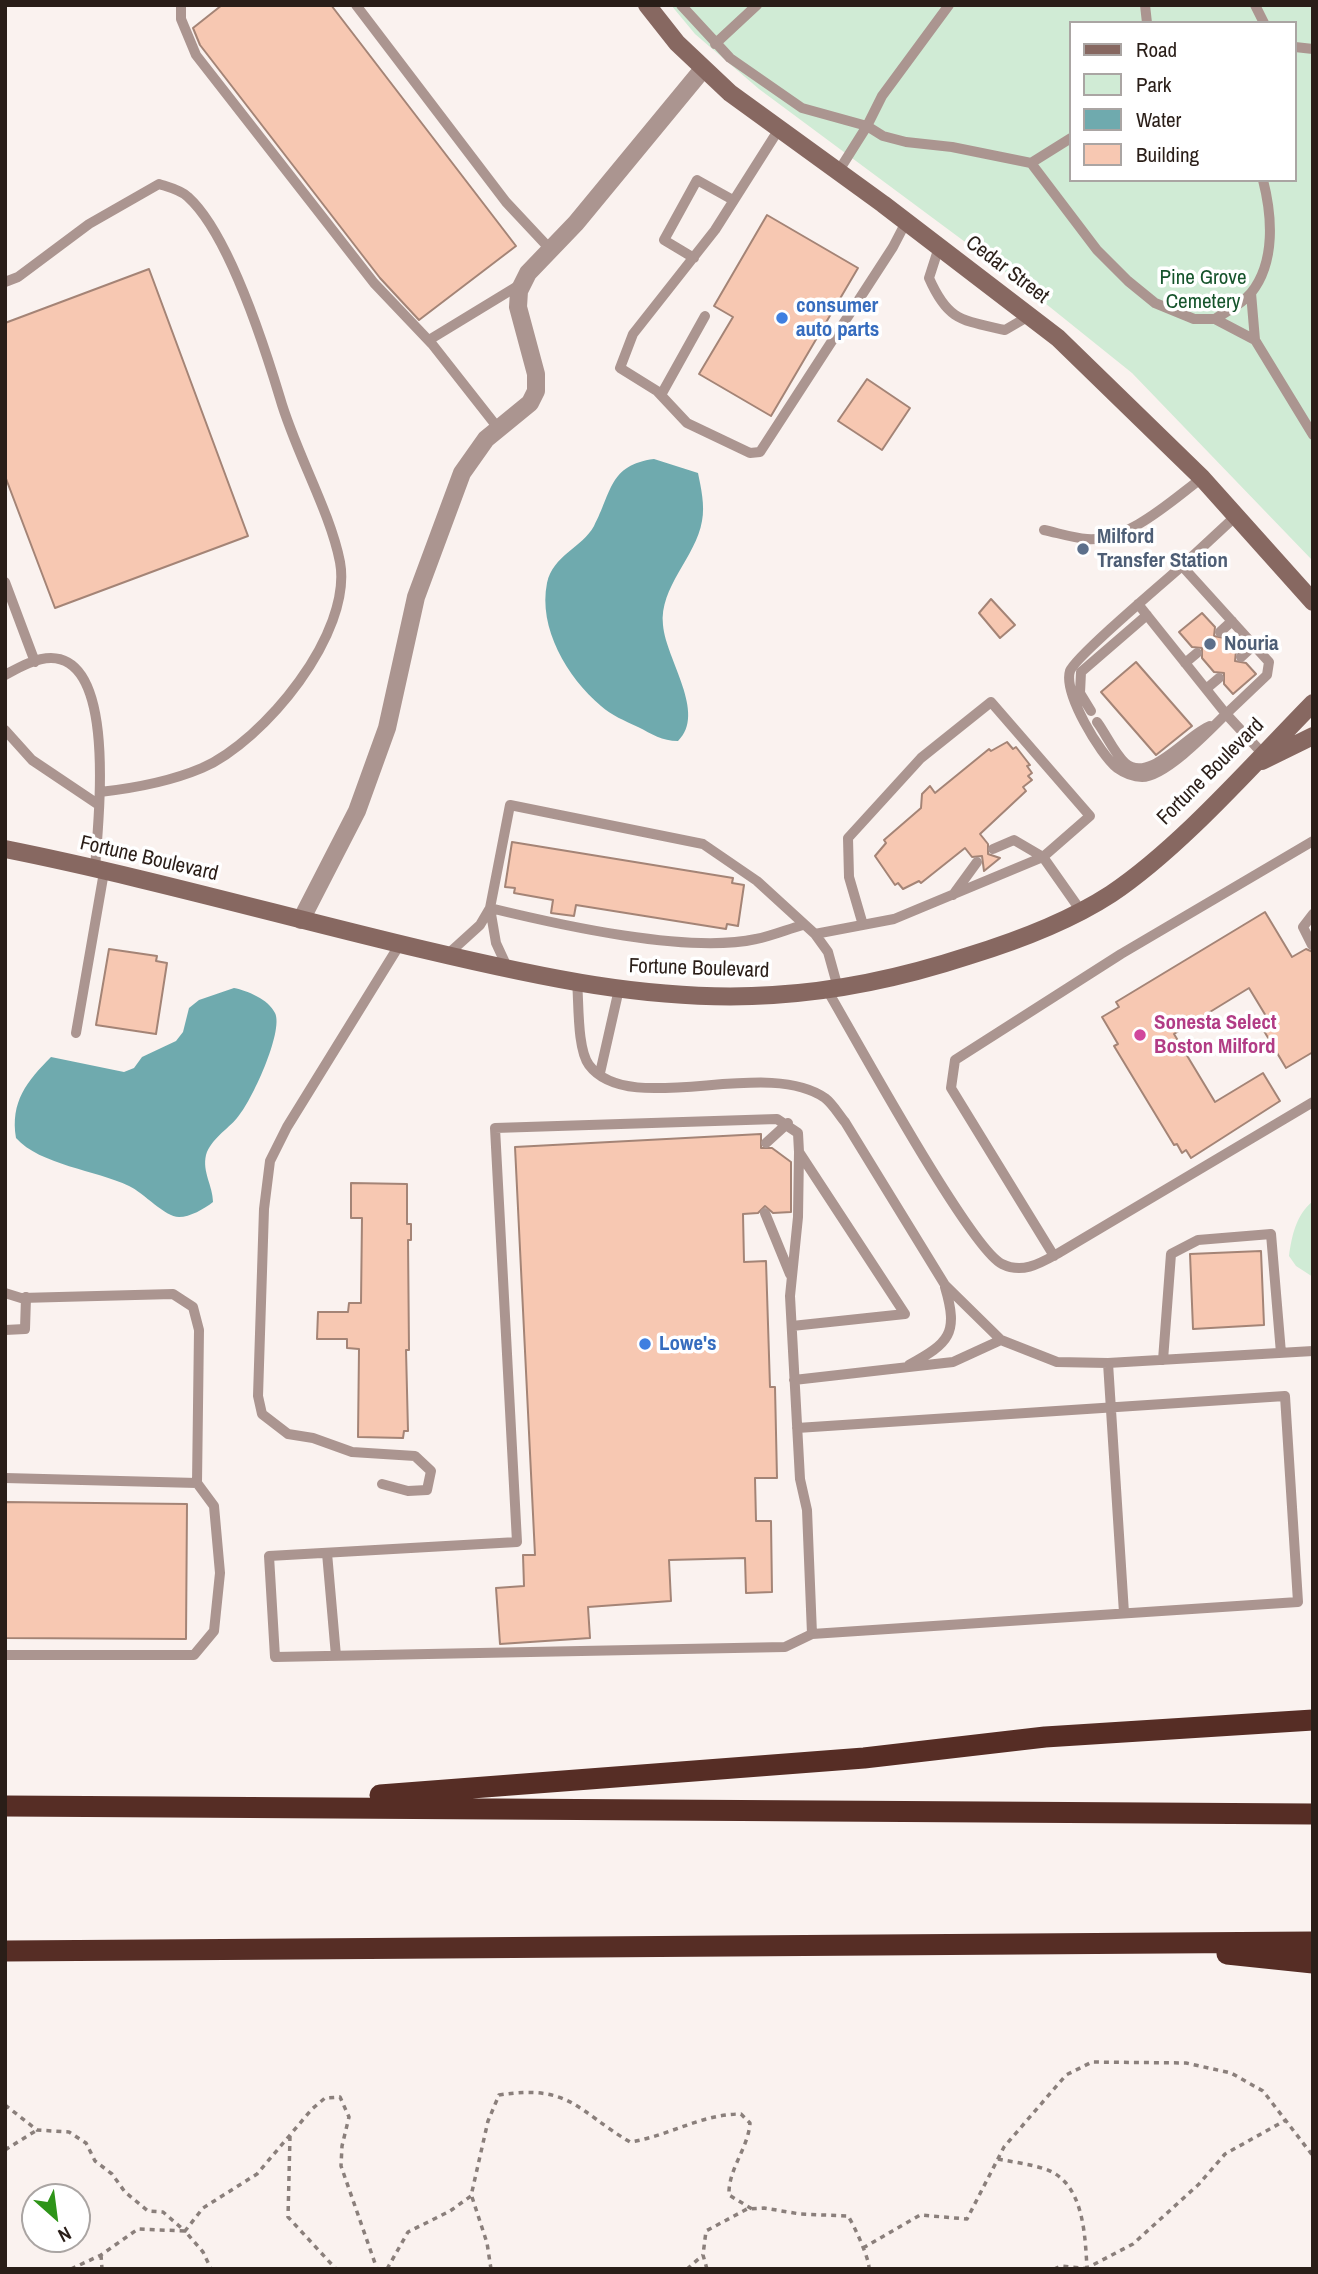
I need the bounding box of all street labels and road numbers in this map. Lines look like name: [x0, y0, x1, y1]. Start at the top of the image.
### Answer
street label: Cedar Street: [960, 231, 1054, 309]
street label: Fortune Boulevard: [1152, 713, 1270, 831]
street label: Fortune Boulevard: [78, 831, 220, 887]
street label: Fortune Boulevard: [628, 954, 770, 984]

